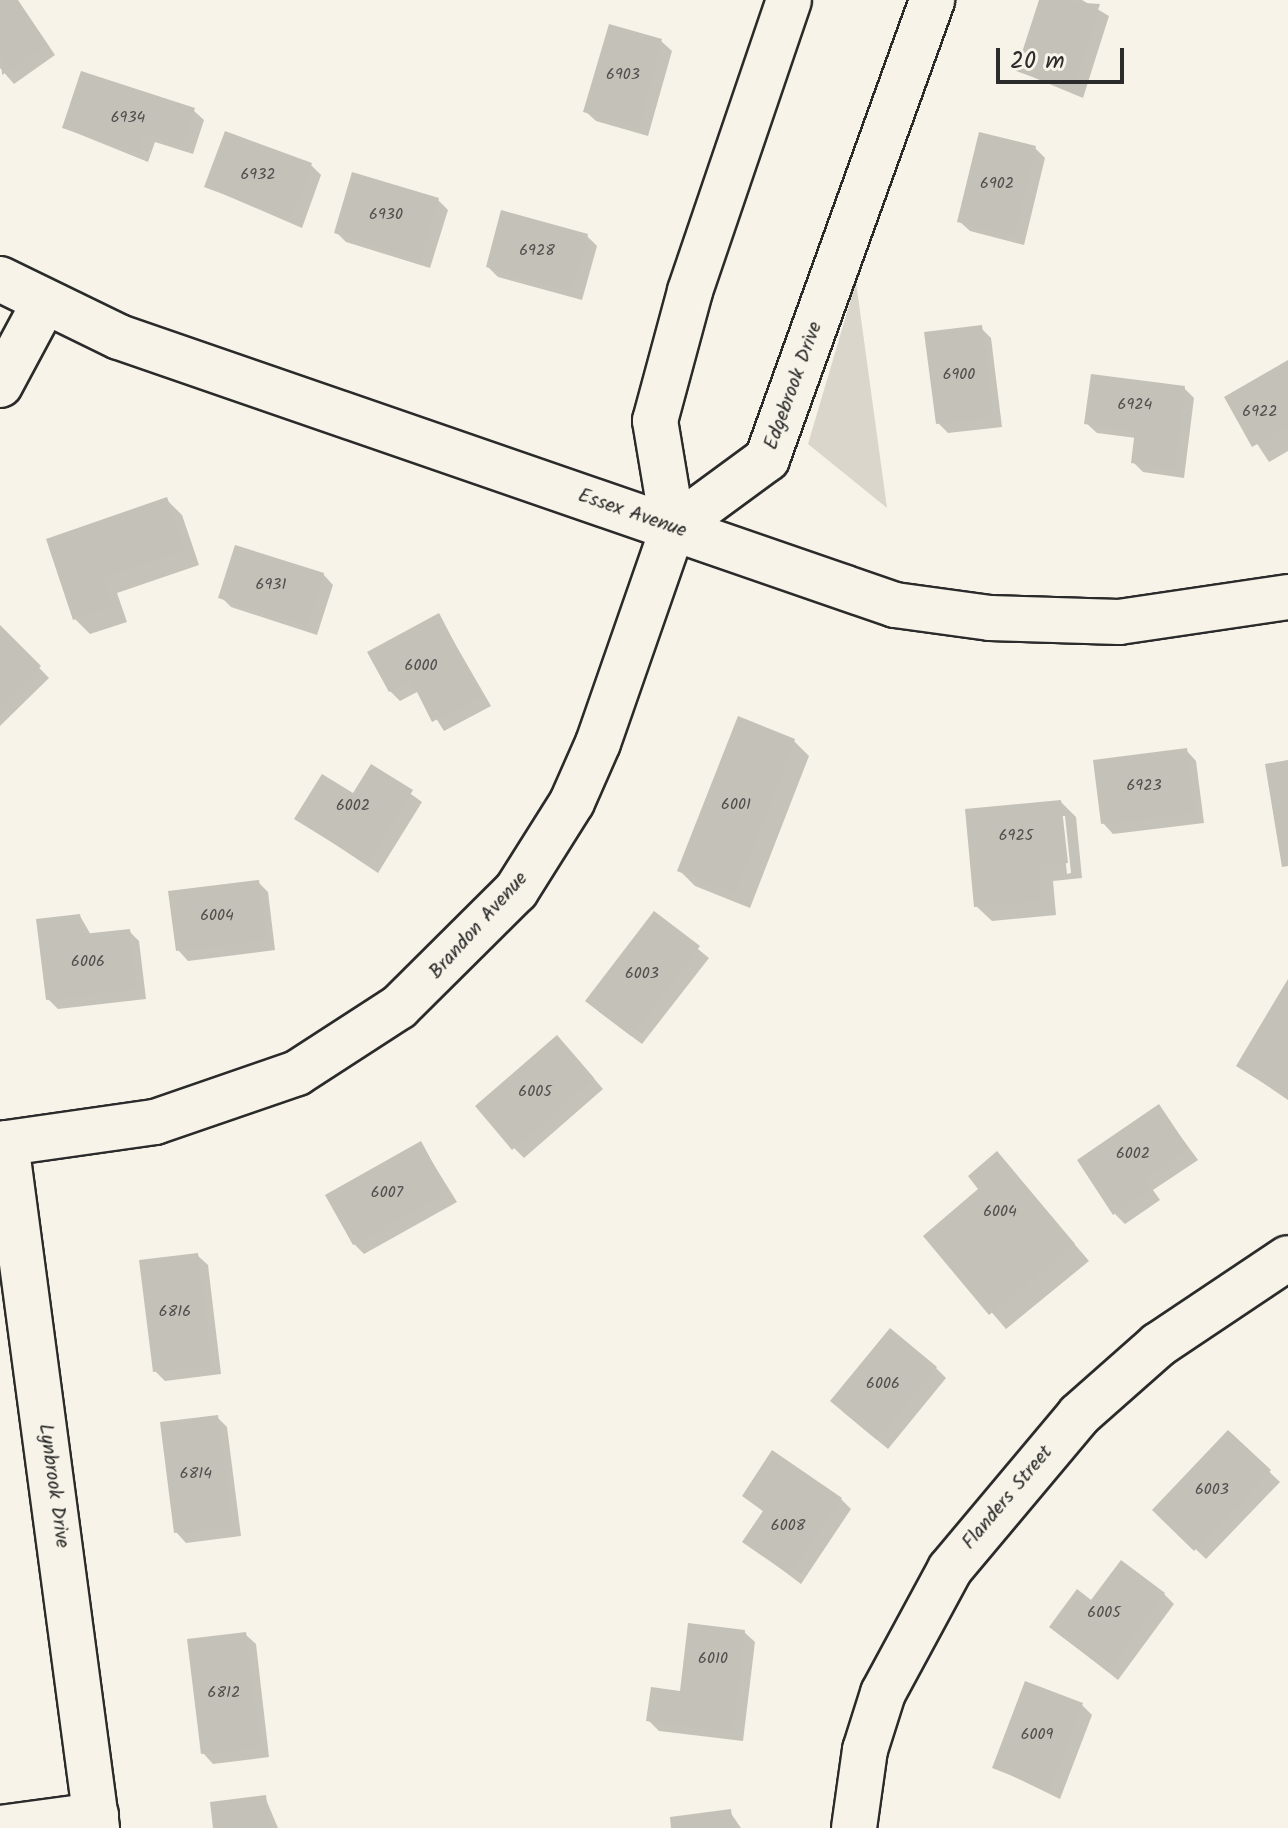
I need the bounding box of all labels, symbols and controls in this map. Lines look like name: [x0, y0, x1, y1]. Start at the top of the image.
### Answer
scale bar: [1000, 32, 1128, 82]
text: 20 m: [1010, 42, 1065, 81]
house number: 6903: [606, 65, 640, 85]
house number: 6934: [111, 108, 145, 128]
house number: 6932: [240, 165, 276, 185]
house number: 6902: [980, 174, 1014, 194]
house number: 6930: [369, 205, 403, 225]
house number: 6928: [519, 241, 555, 261]
street label: Edgebrook Drive: [760, 319, 828, 453]
house number: 6900: [943, 365, 975, 385]
house number: 6924: [1118, 395, 1152, 415]
house number: 6922: [1242, 402, 1278, 422]
street label: Essex Avenue: [575, 484, 689, 544]
house number: 6931: [256, 575, 286, 595]
house number: 6000: [405, 656, 437, 676]
house number: 6923: [1126, 776, 1162, 796]
house number: 6001: [721, 795, 751, 815]
house number: 6002: [336, 796, 370, 816]
house number: 6925: [999, 826, 1033, 846]
street label: Brandon Avenue: [425, 867, 533, 985]
house number: 6004: [200, 906, 234, 926]
house number: 6006: [71, 952, 105, 972]
house number: 6003: [625, 964, 659, 984]
house number: 6005: [518, 1082, 552, 1102]
house number: 6002: [1116, 1144, 1150, 1164]
house number: 6007: [371, 1183, 403, 1203]
house number: 6004: [983, 1202, 1017, 1222]
house number: 6816: [159, 1302, 191, 1322]
house number: 6006: [866, 1374, 900, 1394]
street label: Lynbrook Drive: [32, 1422, 74, 1550]
street label: Flanders Street: [958, 1441, 1058, 1555]
house number: 6814: [180, 1464, 212, 1484]
house number: 6003: [1195, 1480, 1229, 1500]
house number: 6008: [771, 1516, 805, 1536]
house number: 6005: [1087, 1603, 1121, 1623]
house number: 6010: [698, 1649, 728, 1669]
house number: 6812: [208, 1683, 240, 1703]
house number: 6009: [1021, 1725, 1053, 1745]

